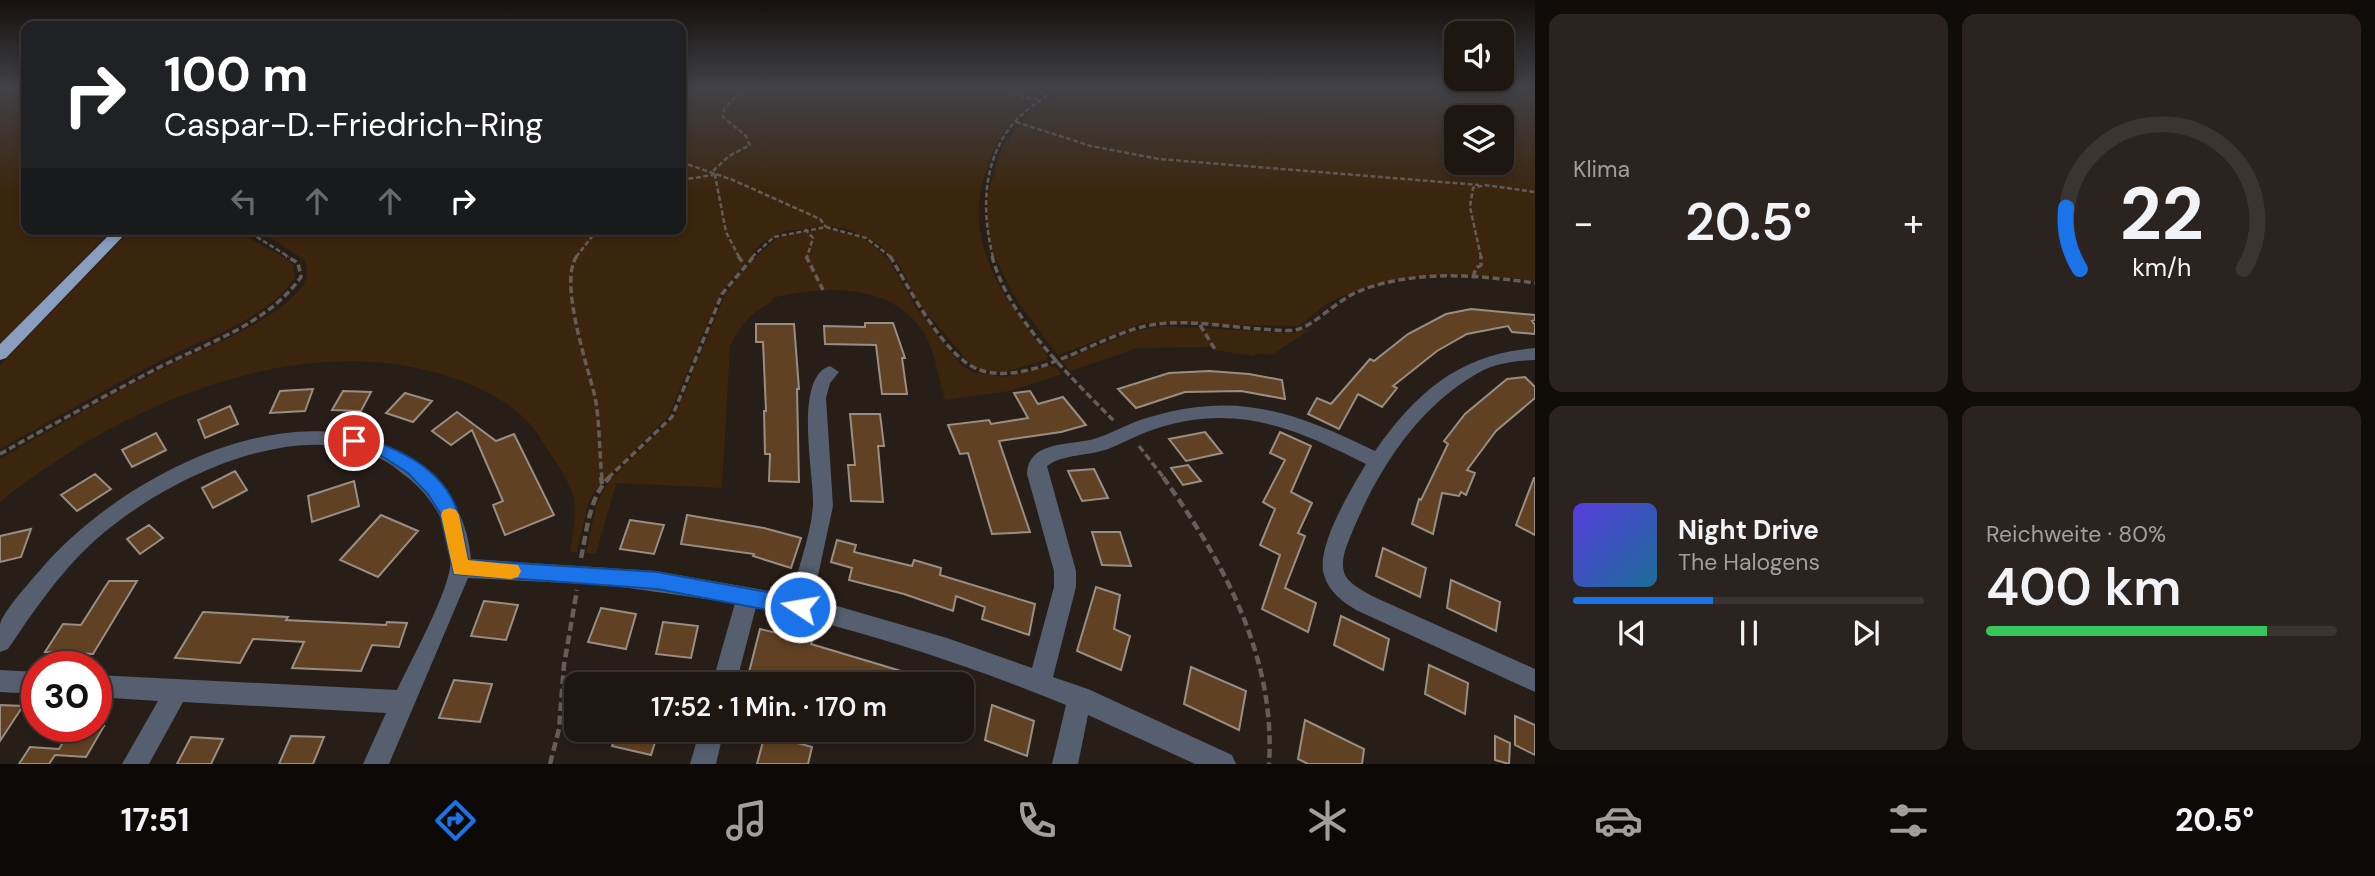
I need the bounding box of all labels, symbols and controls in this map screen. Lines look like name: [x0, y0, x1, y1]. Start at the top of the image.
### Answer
map controls: [1444, 21, 1514, 175]
button: sound: [1444, 21, 1514, 91]
text: 100 m: [164, 42, 308, 106]
icon: right: [49, 49, 140, 140]
text: Caspar-D.-Friedrich-Ring: [164, 104, 543, 146]
button: layers: [1444, 105, 1514, 175]
text: Klima: [1573, 154, 1630, 184]
text: 22: [2119, 167, 2204, 262]
icon: left: [225, 182, 263, 220]
icon: ahead: [298, 182, 336, 220]
icon: ahead: [371, 182, 409, 220]
icon: right: [444, 182, 482, 220]
text: 20.5°: [1685, 188, 1812, 256]
text: −: [1573, 198, 1594, 248]
text: +: [1903, 198, 1924, 248]
text: km/h: [2132, 251, 2191, 284]
pin: [324, 411, 384, 471]
icon: arrive: [335, 422, 373, 460]
text: Night Drive: [1678, 513, 1819, 547]
text: Reichweite · 80%: [1986, 519, 2166, 549]
text: The Halogens: [1678, 547, 1820, 577]
text: 400 km: [1986, 553, 2182, 621]
position arrow: [763, 570, 837, 644]
icon: previous: [1613, 614, 1651, 652]
icon: pause: [1730, 614, 1768, 652]
icon: next: [1847, 614, 1885, 652]
speed limit sign: 30: [21, 651, 112, 742]
text: 17:52 · 1 Min. · 170 m: [651, 690, 887, 724]
icon: directions: [431, 796, 480, 845]
icon: music: [722, 796, 771, 845]
icon: phone: [1012, 796, 1061, 845]
icon: climate: [1303, 796, 1352, 845]
icon: car: [1594, 796, 1643, 845]
icon: filters: [1884, 796, 1933, 845]
text: 17:51: [121, 799, 189, 841]
text: 20.5°: [2175, 799, 2254, 841]

